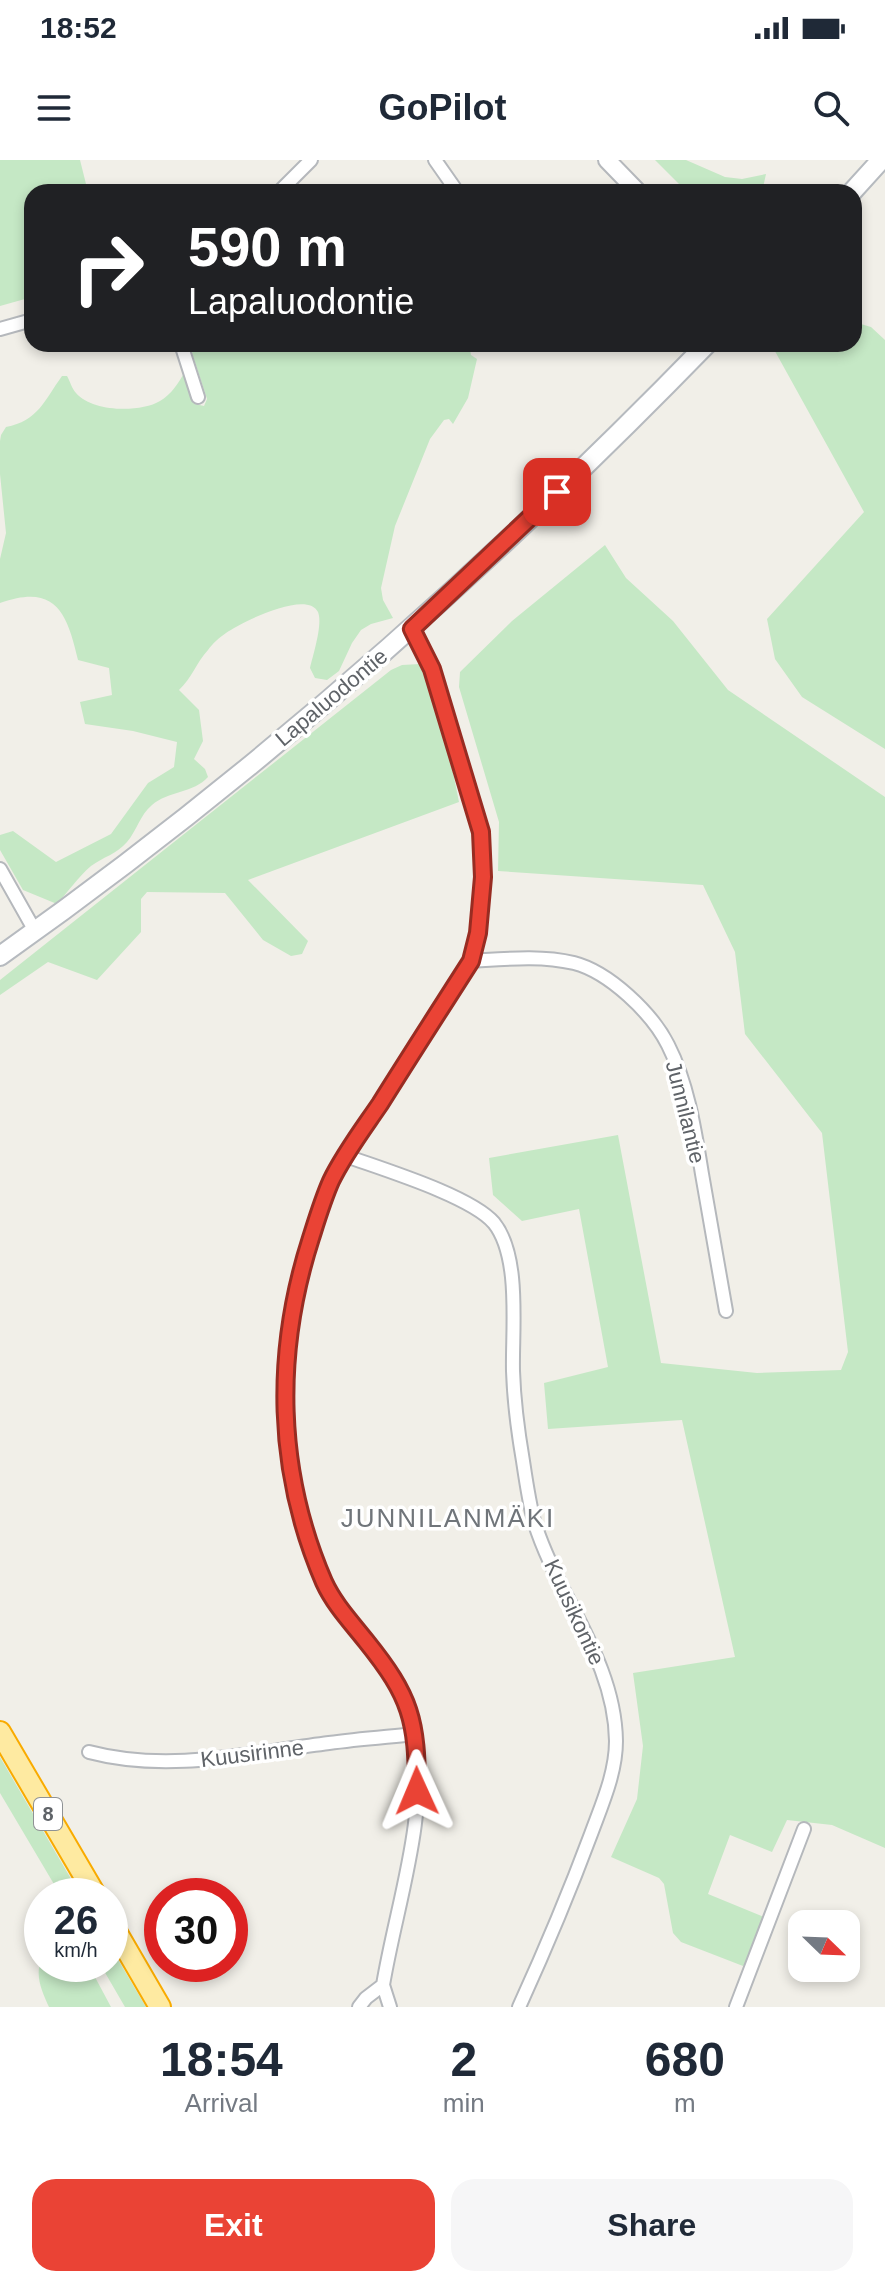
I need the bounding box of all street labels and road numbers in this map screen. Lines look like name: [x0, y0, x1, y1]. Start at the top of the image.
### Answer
street label: Lapaluodontie: [270, 643, 392, 751]
street label: Junnilantie: [661, 1058, 710, 1166]
street label: Kuusikontie: [539, 1555, 610, 1669]
street label: Kuusirinne: [199, 1735, 305, 1772]
road number: 8: [34, 1798, 62, 1830]

